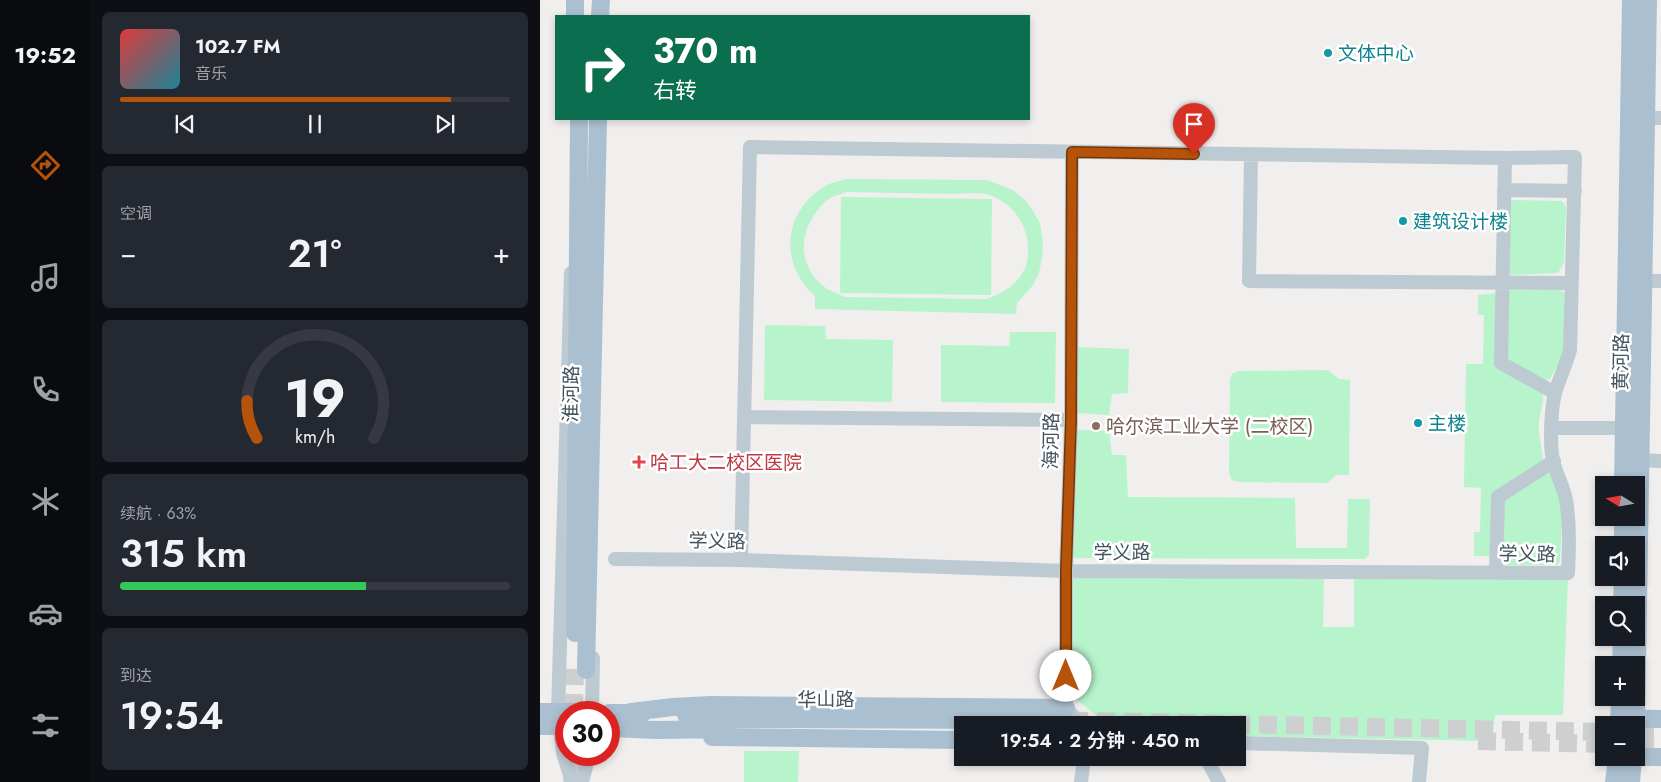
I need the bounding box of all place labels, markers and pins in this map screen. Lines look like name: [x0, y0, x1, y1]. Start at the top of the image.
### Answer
place label: 文体中心: [1338, 40, 1414, 67]
marker: 文体中心: [1322, 47, 1334, 59]
pin: [1173, 103, 1215, 154]
place label: 建筑设计楼: [1413, 208, 1508, 235]
marker: 建筑设计楼: [1397, 215, 1409, 227]
place label: 主楼: [1428, 410, 1466, 437]
place label: 哈尔滨工业大学 (二校区): [1106, 413, 1313, 440]
marker: 主楼: [1412, 417, 1424, 429]
marker: 哈尔滨工业大学 (二校区): [1090, 420, 1102, 432]
place label: 哈工大二校区医院: [650, 449, 802, 476]
marker: 哈工大二校区医院: [632, 455, 646, 469]

